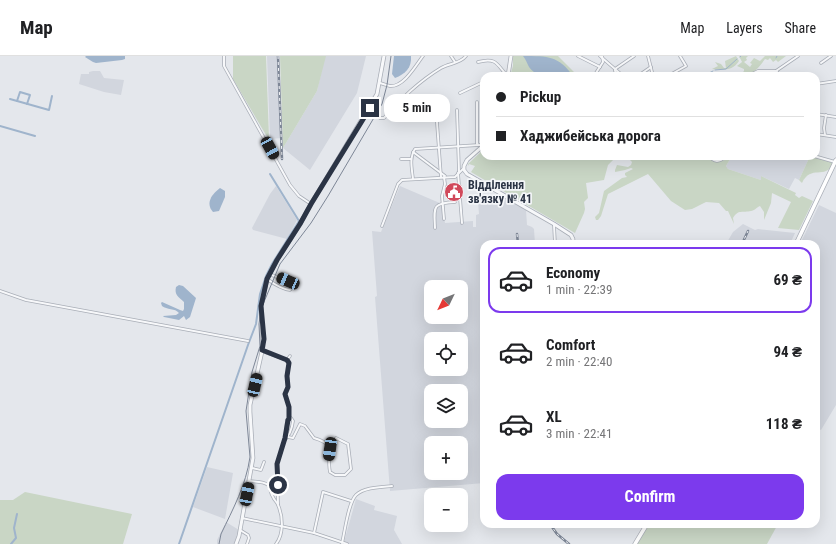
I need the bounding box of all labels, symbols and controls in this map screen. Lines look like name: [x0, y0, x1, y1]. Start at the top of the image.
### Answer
text: Map: [20, 16, 53, 39]
text: Map: [680, 20, 704, 36]
text: Layers: [726, 20, 763, 36]
text: Share: [785, 20, 816, 36]
text: Pickup: [520, 88, 561, 106]
callout: 5 min: [384, 94, 450, 122]
route end: [361, 99, 379, 117]
text: 5 min: [403, 100, 431, 115]
text: Хаджибейська дорога: [520, 127, 661, 145]
car: [259, 135, 281, 161]
place label: Відділення зв'язку № 41: [468, 178, 532, 206]
public building icon: Відділення зв'язку № 41: [443, 181, 465, 203]
icon: car: [498, 262, 534, 298]
text: Economy: [546, 264, 600, 282]
car: [275, 271, 301, 291]
text: 69 ₴: [773, 271, 802, 289]
north arrow: [424, 280, 468, 324]
map controls: [424, 280, 468, 532]
text: 1 min · 22:39: [546, 282, 612, 297]
button: locate: [424, 332, 468, 376]
icon: car: [498, 334, 534, 370]
text: Comfort: [546, 336, 595, 354]
text: 94 ₴: [773, 343, 802, 361]
text: 2 min · 22:40: [546, 354, 612, 369]
car: [246, 372, 264, 398]
button: layers: [424, 384, 468, 428]
icon: car: [498, 406, 534, 442]
text: XL: [546, 408, 562, 426]
text: 118 ₴: [766, 415, 802, 433]
text: 3 min · 22:41: [546, 426, 612, 441]
car: [322, 436, 338, 462]
button: +: [424, 436, 468, 480]
button: Confirm: [496, 474, 804, 520]
route start: [269, 476, 287, 494]
car: [239, 481, 255, 507]
button: −: [424, 488, 468, 532]

